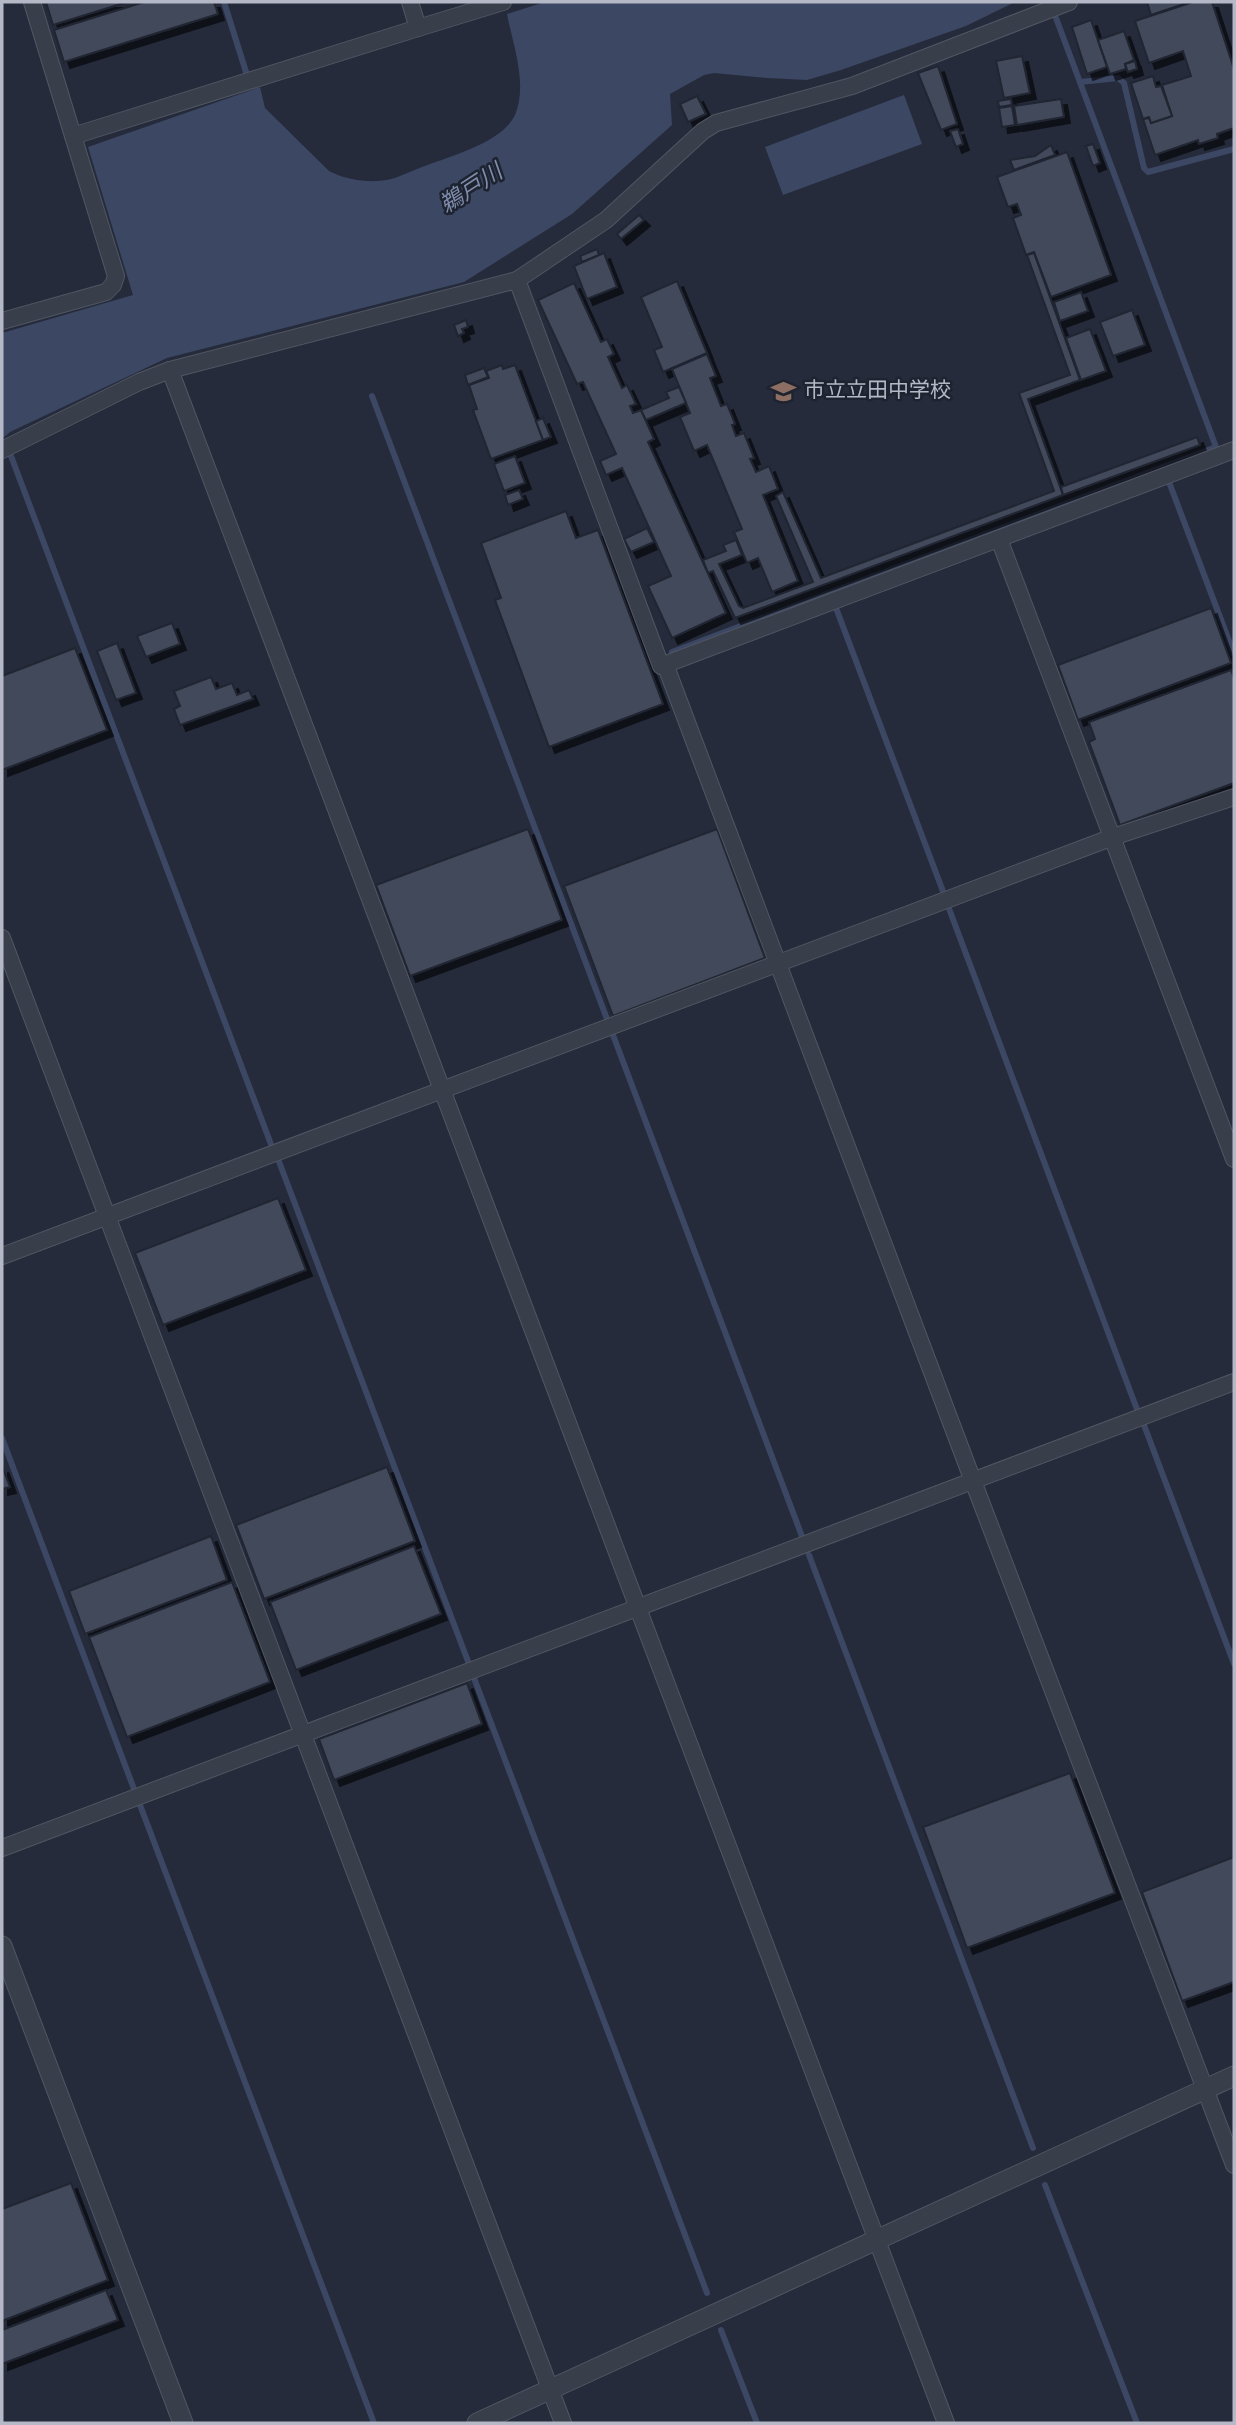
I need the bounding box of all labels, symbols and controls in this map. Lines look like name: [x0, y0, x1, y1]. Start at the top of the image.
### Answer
water label: 鵜戸川: [435, 157, 511, 221]
school or university icon: 市立立田中学校: [770, 377, 798, 405]
place label: 市立立田中学校: [804, 378, 951, 405]

